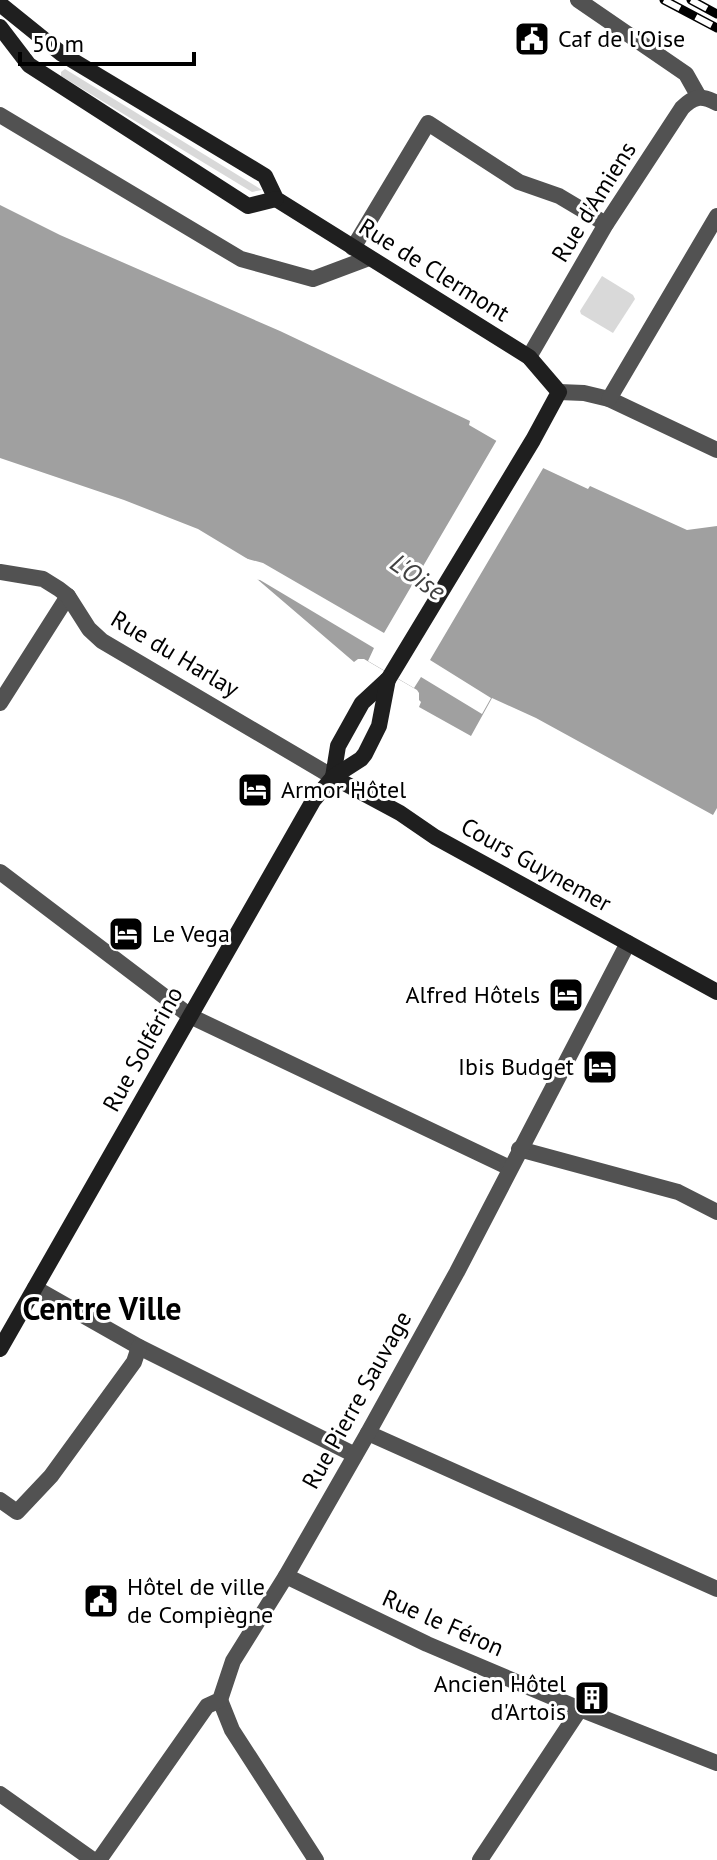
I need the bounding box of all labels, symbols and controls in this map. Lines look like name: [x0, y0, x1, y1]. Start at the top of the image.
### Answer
scale bar: [20, 16, 194, 66]
public building icon: Caf de l'Oise: [513, 20, 551, 58]
place label: Caf de l'Oise: [558, 23, 685, 54]
text: 50 m: [32, 28, 84, 59]
street label: Rue d'Amiens: [544, 136, 643, 268]
street label: Rue de Clermont: [353, 211, 515, 328]
water label: L'Oise: [384, 546, 452, 607]
street label: Rue du Harlay: [106, 603, 245, 704]
hotel icon: Armor Hôtel: [236, 771, 274, 809]
place label: Armor Hôtel: [281, 774, 406, 805]
street label: Cours Guynemer: [456, 810, 617, 919]
hotel icon: Le Vega: [107, 915, 145, 953]
place label: Le Vega: [152, 918, 230, 949]
hotel icon: Alfred Hôtels: [547, 976, 585, 1014]
place label: Alfred Hôtels: [405, 979, 540, 1010]
street label: Rue Solférino: [95, 981, 190, 1117]
hotel icon: Ibis Budget: [581, 1048, 619, 1086]
place label: Ibis Budget: [458, 1051, 574, 1082]
district label: Centre Ville: [22, 1287, 182, 1329]
street label: Rue Pierre Sauvage: [295, 1305, 418, 1494]
place label: Hôtel de ville de Compiègne: [127, 1571, 273, 1630]
public building icon: Hôtel de ville de Compiègne: [82, 1582, 120, 1620]
street label: Rue le Féron: [378, 1582, 509, 1663]
place label: Ancien Hôtel d'Artois: [434, 1668, 566, 1727]
building icon: Ancien Hôtel d'Artois: [573, 1679, 611, 1717]

